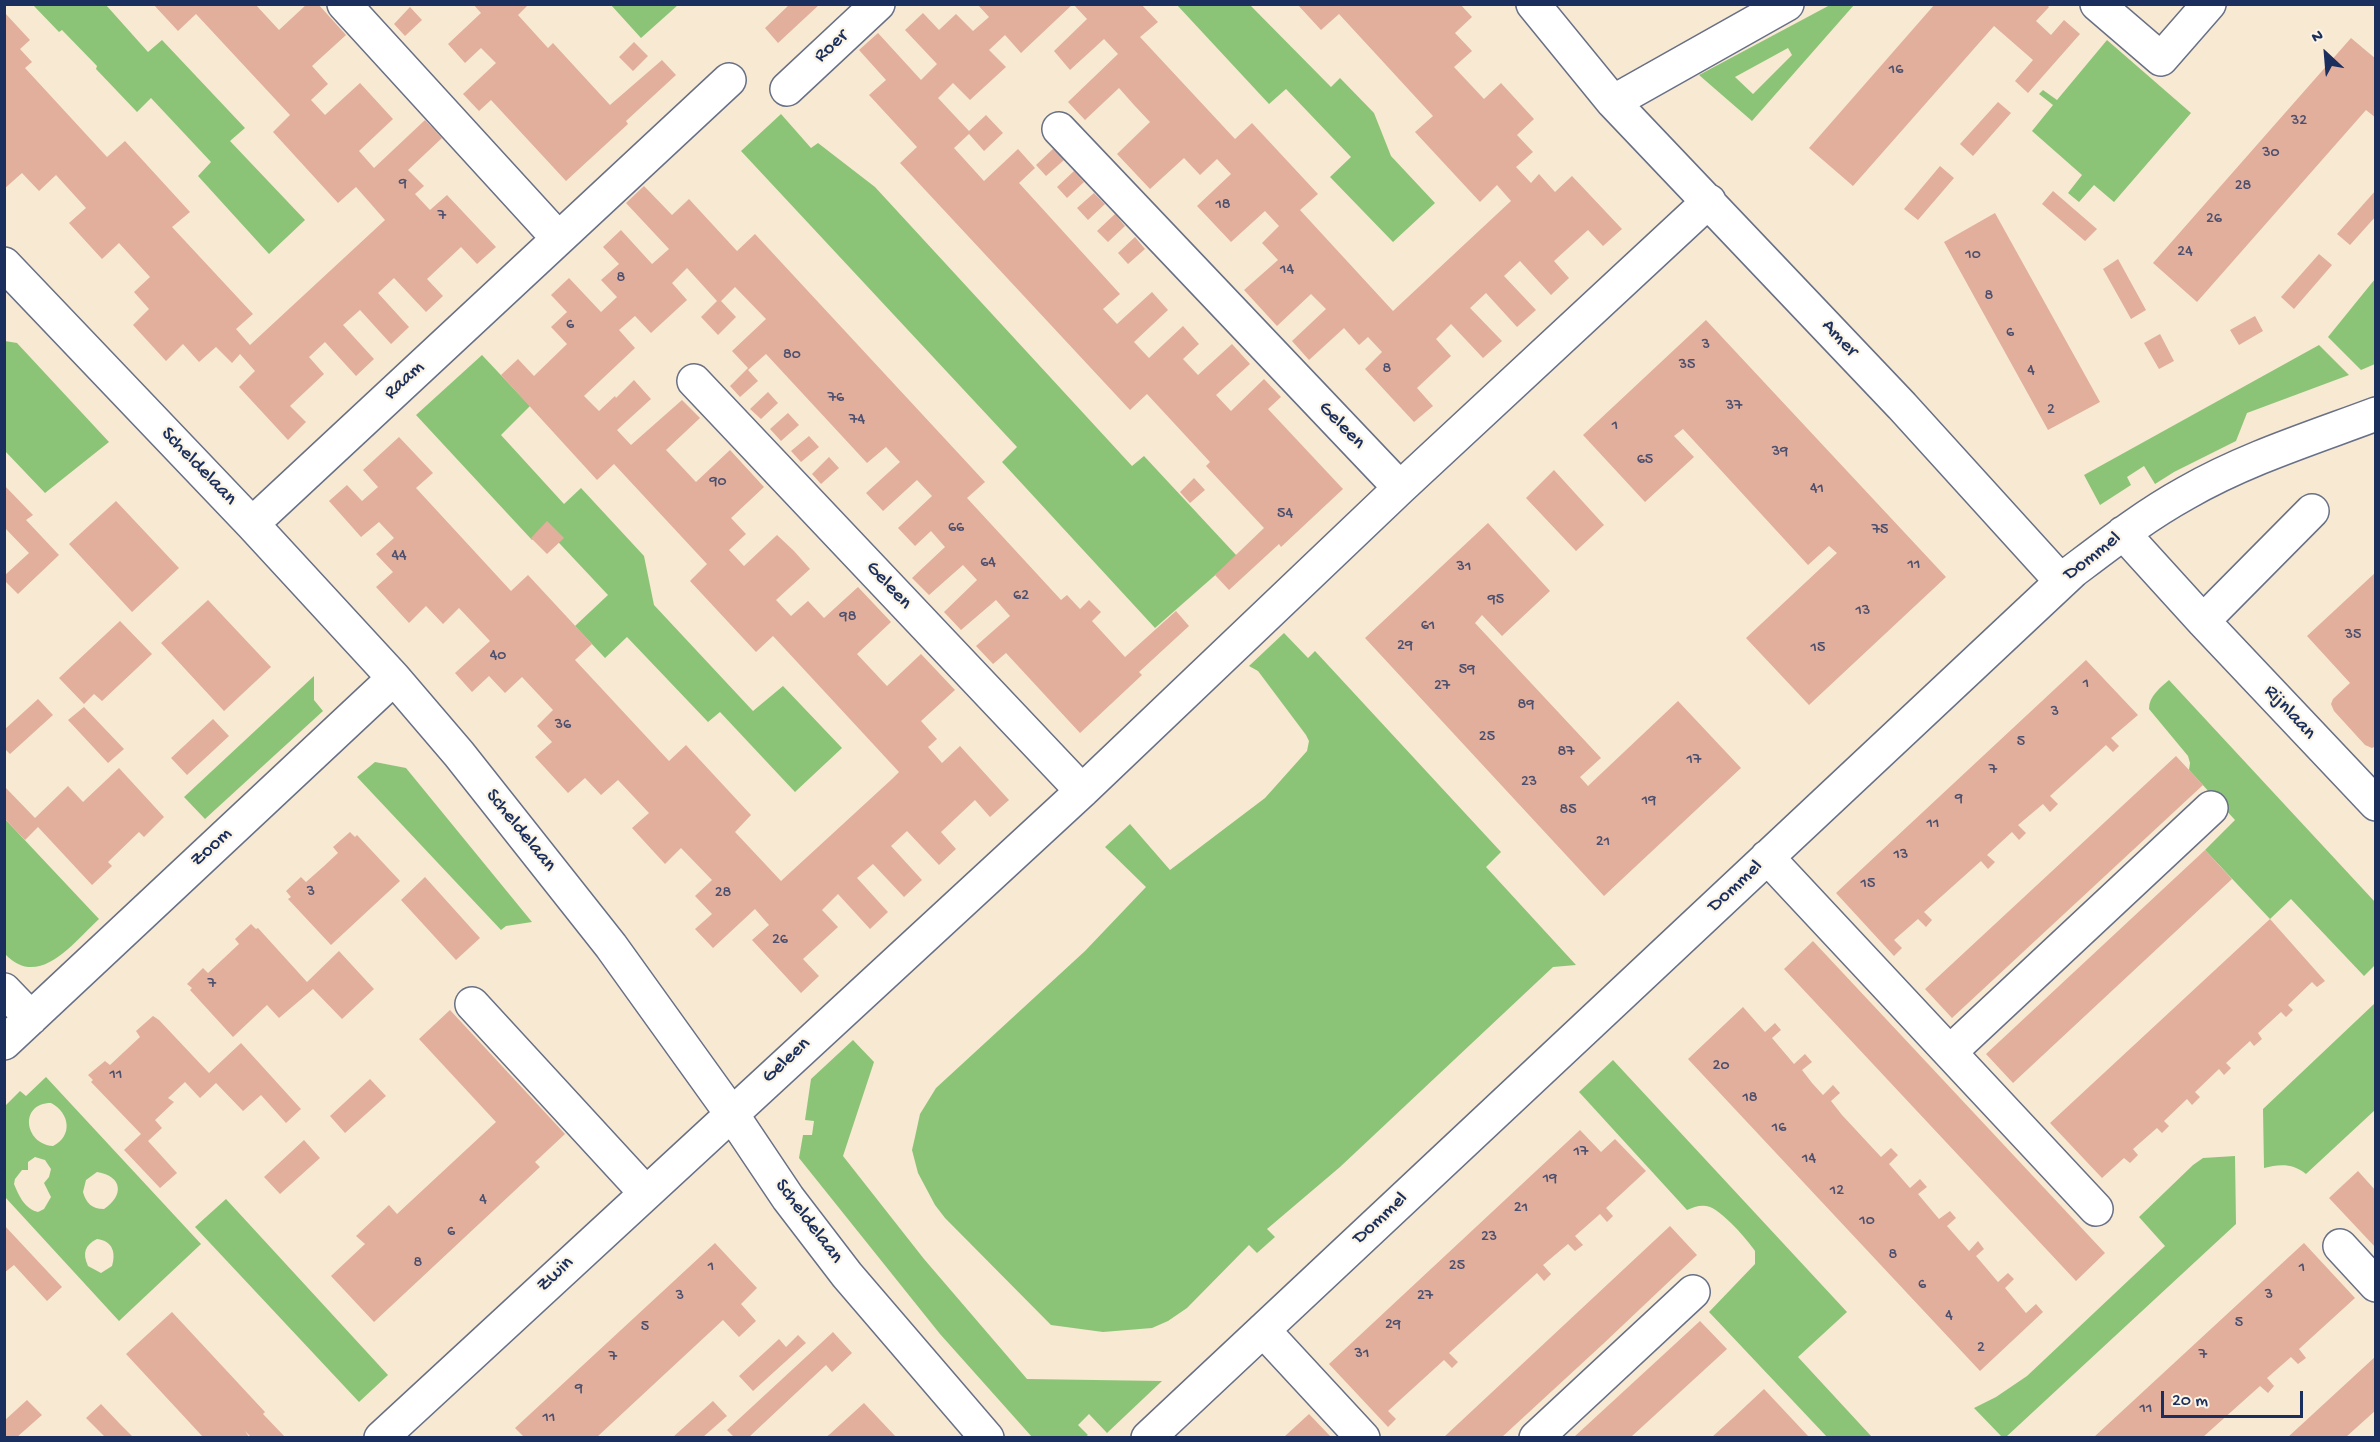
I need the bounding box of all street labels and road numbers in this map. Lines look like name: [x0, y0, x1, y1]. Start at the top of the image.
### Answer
street label: Roer: [810, 25, 854, 69]
street label: Amer: [1815, 315, 1863, 363]
street label: Raam: [380, 356, 430, 406]
street label: Geleen: [1312, 397, 1370, 455]
street label: Scheldelaan: [155, 423, 241, 511]
street label: Dommel: [2059, 527, 2127, 587]
street label: Geleen: [860, 557, 916, 615]
street label: Rijnlaan: [2258, 681, 2320, 745]
street label: Scheldelaan: [479, 785, 561, 877]
street label: Zoom: [186, 823, 238, 873]
street label: Dommel: [1703, 856, 1769, 918]
street label: Geleen: [758, 1033, 816, 1089]
street label: Scheldelaan: [768, 1175, 848, 1269]
street label: Dommel: [1348, 1188, 1414, 1250]
street label: Zwin: [532, 1252, 580, 1298]

